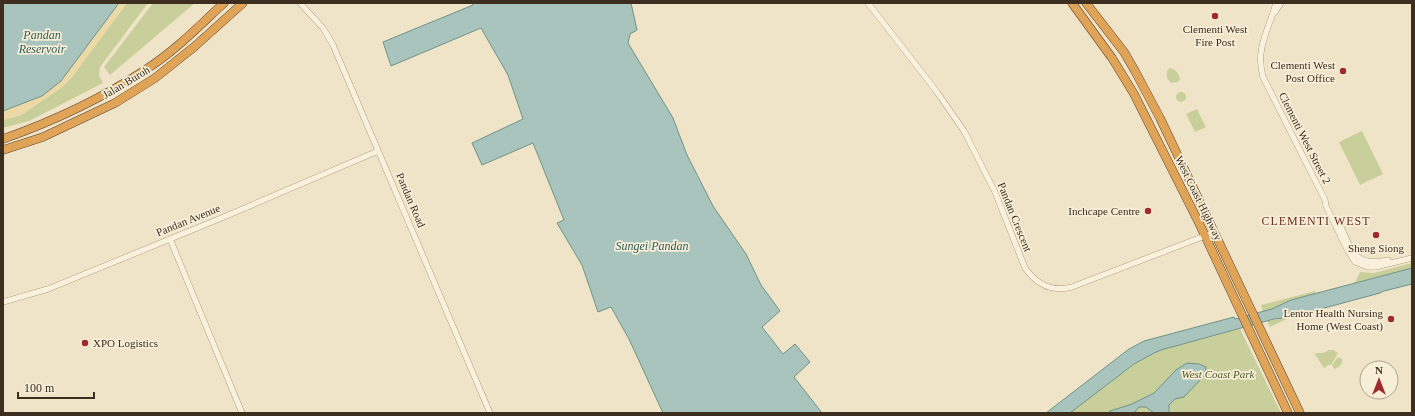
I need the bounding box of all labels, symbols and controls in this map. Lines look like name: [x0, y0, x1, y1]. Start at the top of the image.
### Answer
marker: Clementi West Fire Post: [1210, 11, 1220, 21]
place label: Clementi West Fire Post: [1183, 23, 1247, 48]
water label: Pandan Reservoir: [18, 28, 66, 56]
place label: Clementi West Post Office: [1270, 59, 1335, 84]
street label: Jalan Buroh: [100, 63, 152, 101]
marker: Clementi West Post Office: [1338, 66, 1348, 76]
street label: Clementi West Street 2: [1277, 90, 1333, 186]
street label: West Coast Highway: [1173, 154, 1225, 243]
street label: Pandan Road: [394, 171, 428, 230]
street label: Pandan Crescent: [996, 181, 1034, 253]
street label: Pandan Avenue: [154, 202, 222, 238]
place label: Inchcape Centre: [1068, 205, 1140, 217]
marker: Inchcape Centre: [1143, 206, 1153, 216]
district label: CLEMENTI WEST: [1261, 214, 1371, 228]
marker: Sheng Siong: [1371, 230, 1381, 240]
water label: Sungei Pandan: [616, 239, 689, 253]
place label: Sheng Siong: [1348, 242, 1404, 254]
place label: Lentor Health Nursing Home (West Coast): [1283, 307, 1383, 333]
marker: Lentor Health Nursing Home (West Coast): [1386, 314, 1396, 324]
place label: XPO Logistics: [93, 337, 158, 349]
marker: XPO Logistics: [80, 338, 90, 348]
north arrow: [1359, 360, 1399, 400]
text: N: [1375, 364, 1383, 376]
park label: West Coast Park: [1182, 368, 1256, 380]
scale bar: [18, 374, 94, 400]
text: 100 m: [24, 381, 55, 395]

